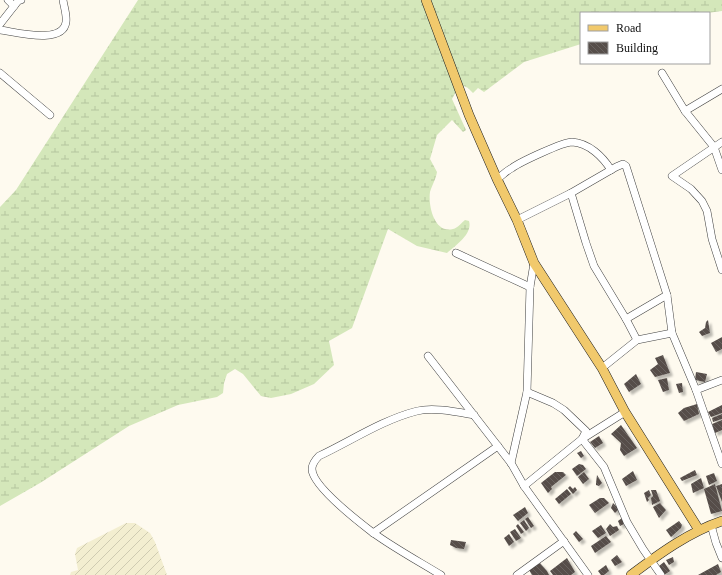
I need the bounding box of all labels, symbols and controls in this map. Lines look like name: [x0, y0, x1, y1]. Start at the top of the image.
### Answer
legend: [580, 12, 710, 64]
text: Road: [616, 21, 641, 35]
text: Building: [616, 41, 658, 55]

